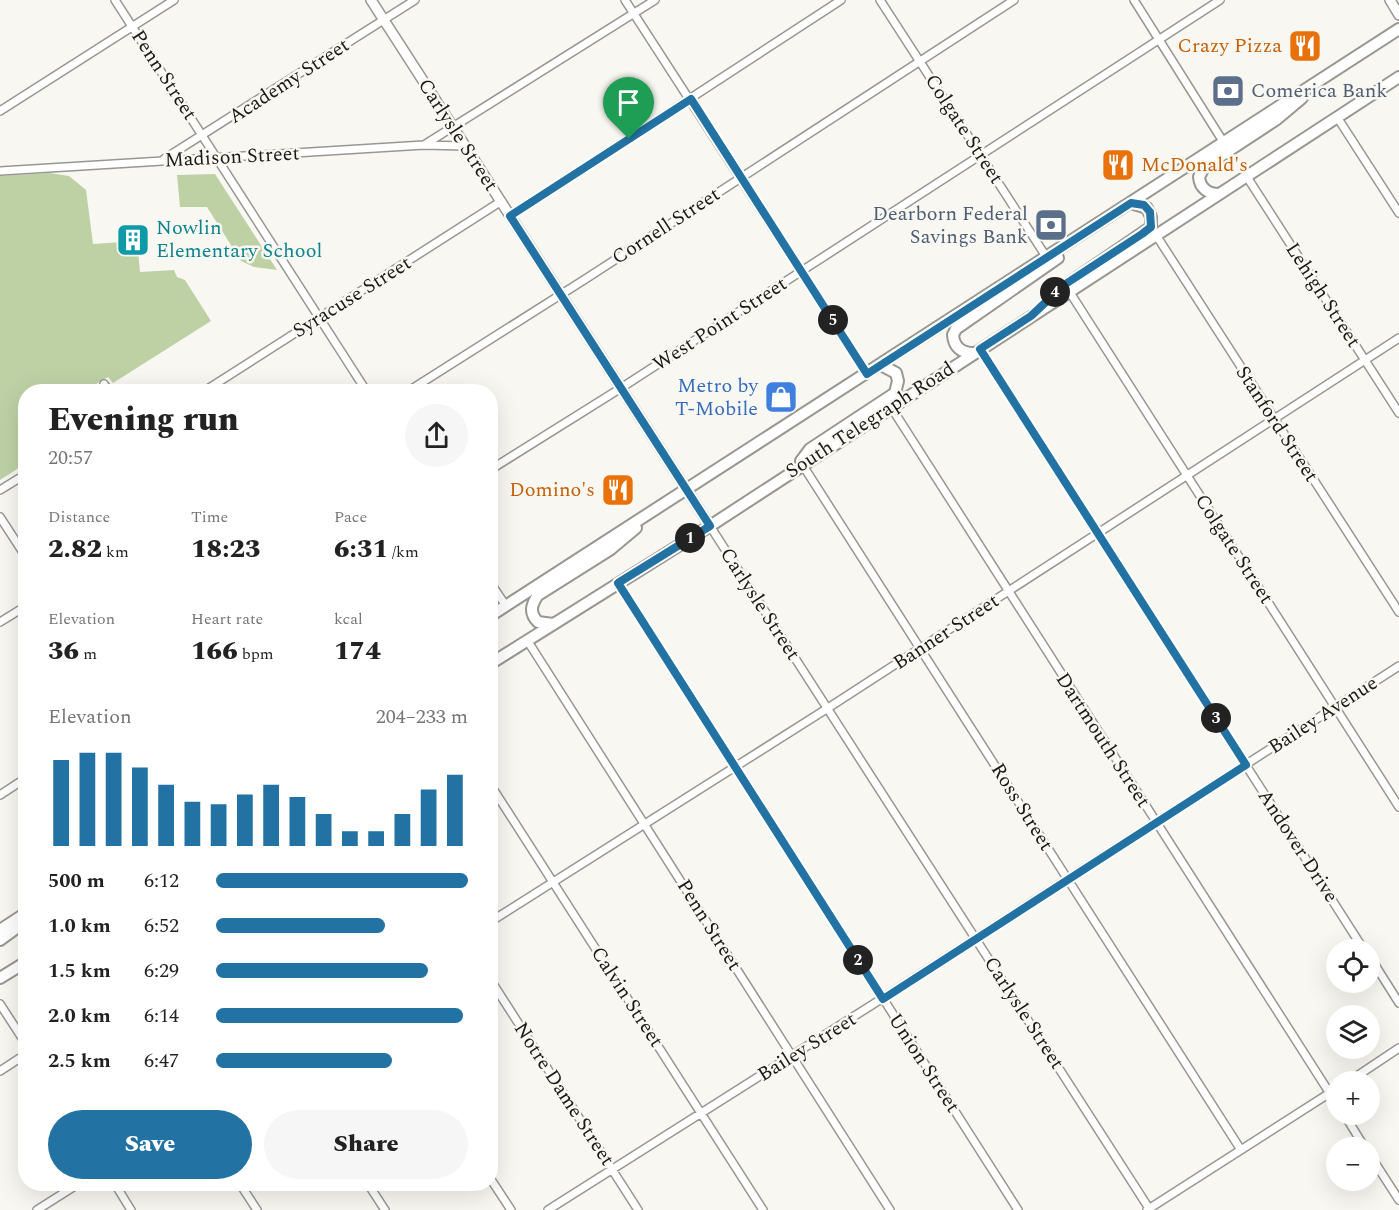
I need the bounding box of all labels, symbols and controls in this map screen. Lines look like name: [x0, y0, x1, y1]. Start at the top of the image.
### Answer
street label: Penn Street: [123, 24, 205, 126]
restaurant icon: Crazy Pizza: [1287, 28, 1323, 64]
street label: Academy Street: [223, 31, 355, 131]
place label: Crazy Pizza: [1177, 31, 1282, 61]
street label: Colgate Street: [917, 68, 1011, 190]
street label: Carlysle Street: [410, 73, 506, 197]
bank icon: Comerica Bank: [1210, 73, 1246, 109]
place label: Comerica Bank: [1251, 76, 1388, 106]
pin: [603, 77, 654, 139]
icon: arrive: [612, 86, 645, 119]
street label: Madison Street: [164, 138, 300, 176]
restaurant icon: McDonald's: [1100, 147, 1136, 183]
place label: McDonald's: [1141, 150, 1248, 180]
street label: Cornell Street: [606, 180, 726, 272]
place label: Dearborn Federal Savings Bank: [872, 199, 1028, 252]
bank icon: Dearborn Federal Savings Bank: [1033, 207, 1069, 243]
place label: Nowlin Elementary School: [156, 213, 322, 266]
building icon: Nowlin Elementary School: [115, 222, 151, 258]
street label: Lehigh Street: [1278, 237, 1368, 353]
street label: Syracuse Street: [287, 248, 417, 346]
street label: West Point Street: [647, 269, 793, 379]
pin: 4: [1040, 277, 1070, 307]
text: 4: [1051, 280, 1059, 304]
pin: 5: [818, 305, 848, 335]
text: 5: [829, 308, 837, 332]
street label: South Telegraph Road: [780, 354, 960, 486]
street label: Stanford Street: [1228, 360, 1326, 488]
place label: Metro by T-Mobile: [675, 371, 759, 424]
shop icon: Metro by T-Mobile: [763, 379, 799, 415]
text: Evening run: [48, 395, 239, 445]
button: share: [405, 404, 468, 467]
text: 20:57: [48, 443, 93, 473]
restaurant icon: Domino's: [600, 472, 636, 508]
place label: Domino's: [509, 475, 595, 505]
street label: Colgate Street: [1187, 488, 1281, 610]
text: Distance: [48, 505, 110, 529]
text: Time: [191, 505, 228, 529]
text: Pace: [334, 505, 367, 529]
pin: 1: [675, 523, 705, 553]
text: 1: [686, 526, 694, 550]
text: 2.82: [48, 529, 102, 569]
text: 18:23: [191, 529, 261, 569]
text: 6:31: [334, 529, 388, 569]
text: km: [102, 540, 129, 564]
text: /km: [388, 540, 419, 564]
street label: Carlysle Street: [712, 542, 808, 666]
street label: Banner Street: [887, 586, 1005, 678]
text: Elevation: [48, 607, 115, 631]
text: Heart rate: [191, 607, 263, 631]
text: kcal: [334, 607, 363, 631]
text: 36: [48, 631, 79, 671]
text: 166: [191, 631, 238, 671]
text: 174: [334, 631, 381, 671]
text: m: [79, 642, 97, 666]
text: bpm: [238, 642, 274, 666]
street label: Dartmouth Street: [1048, 666, 1158, 814]
street label: Bailey Avenue: [1262, 668, 1384, 762]
text: Elevation: [48, 702, 132, 732]
text: 204–233 m: [376, 702, 468, 732]
pin: 3: [1201, 703, 1231, 733]
text: 3: [1212, 706, 1220, 730]
street label: Ross Street: [983, 757, 1061, 857]
street label: Andover Drive: [1250, 783, 1346, 909]
text: 500 m: [48, 866, 105, 896]
text: 6:12: [144, 866, 179, 896]
street label: Penn Street: [669, 873, 749, 977]
text: 1.0 km: [48, 911, 111, 941]
text: 6:52: [144, 911, 179, 941]
map controls: [1326, 939, 1380, 1191]
button: locate: [1326, 939, 1380, 993]
street label: Calvin Street: [583, 941, 671, 1053]
pin: 2: [843, 945, 873, 975]
text: 2: [854, 948, 862, 972]
street label: Carlysle Street: [976, 951, 1072, 1075]
text: 1.5 km: [48, 956, 111, 986]
text: 6:29: [144, 956, 179, 986]
text: 2.0 km: [48, 1001, 111, 1031]
text: 6:14: [144, 1001, 179, 1031]
street label: Bailey Street: [752, 1005, 862, 1089]
button: layers: [1326, 1005, 1380, 1059]
street label: Union Street: [881, 1007, 967, 1119]
street label: Notre Dame Street: [506, 1016, 622, 1172]
text: 2.5 km: [48, 1046, 111, 1076]
text: 6:47: [144, 1046, 179, 1076]
button: +: [1326, 1071, 1380, 1125]
button: Save: [48, 1110, 252, 1179]
button: Share: [264, 1110, 468, 1179]
button: −: [1326, 1137, 1380, 1191]

